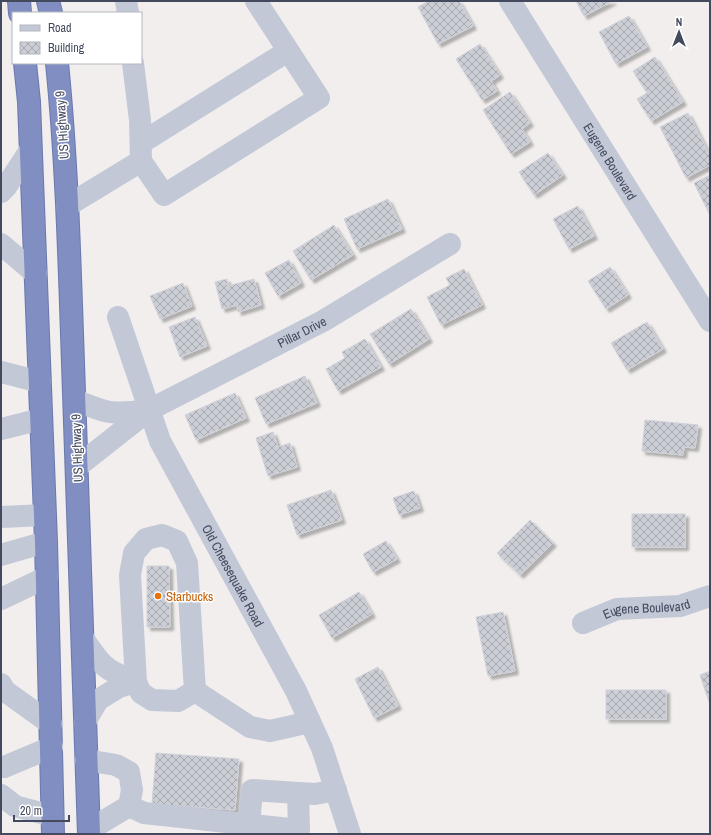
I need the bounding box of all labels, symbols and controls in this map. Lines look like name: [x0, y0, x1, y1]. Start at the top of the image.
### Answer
legend: [12, 12, 142, 64]
north arrow: [659, 12, 699, 52]
text: N: [676, 15, 682, 29]
text: Road: [48, 20, 72, 36]
text: Building: [48, 40, 85, 56]
street label: US Highway 9: [51, 90, 73, 160]
street label: Eugene Boulevard: [580, 120, 641, 203]
street label: Pillar Drive: [274, 312, 329, 351]
street label: US Highway 9: [67, 414, 87, 482]
street label: Old Cheesequake Road: [198, 521, 268, 630]
place label: Starbucks: [166, 588, 213, 605]
marker: Starbucks: [153, 591, 163, 601]
street label: Eugene Boulevard: [600, 595, 692, 622]
scale bar: [14, 797, 69, 823]
text: 20 m: [20, 803, 42, 819]

